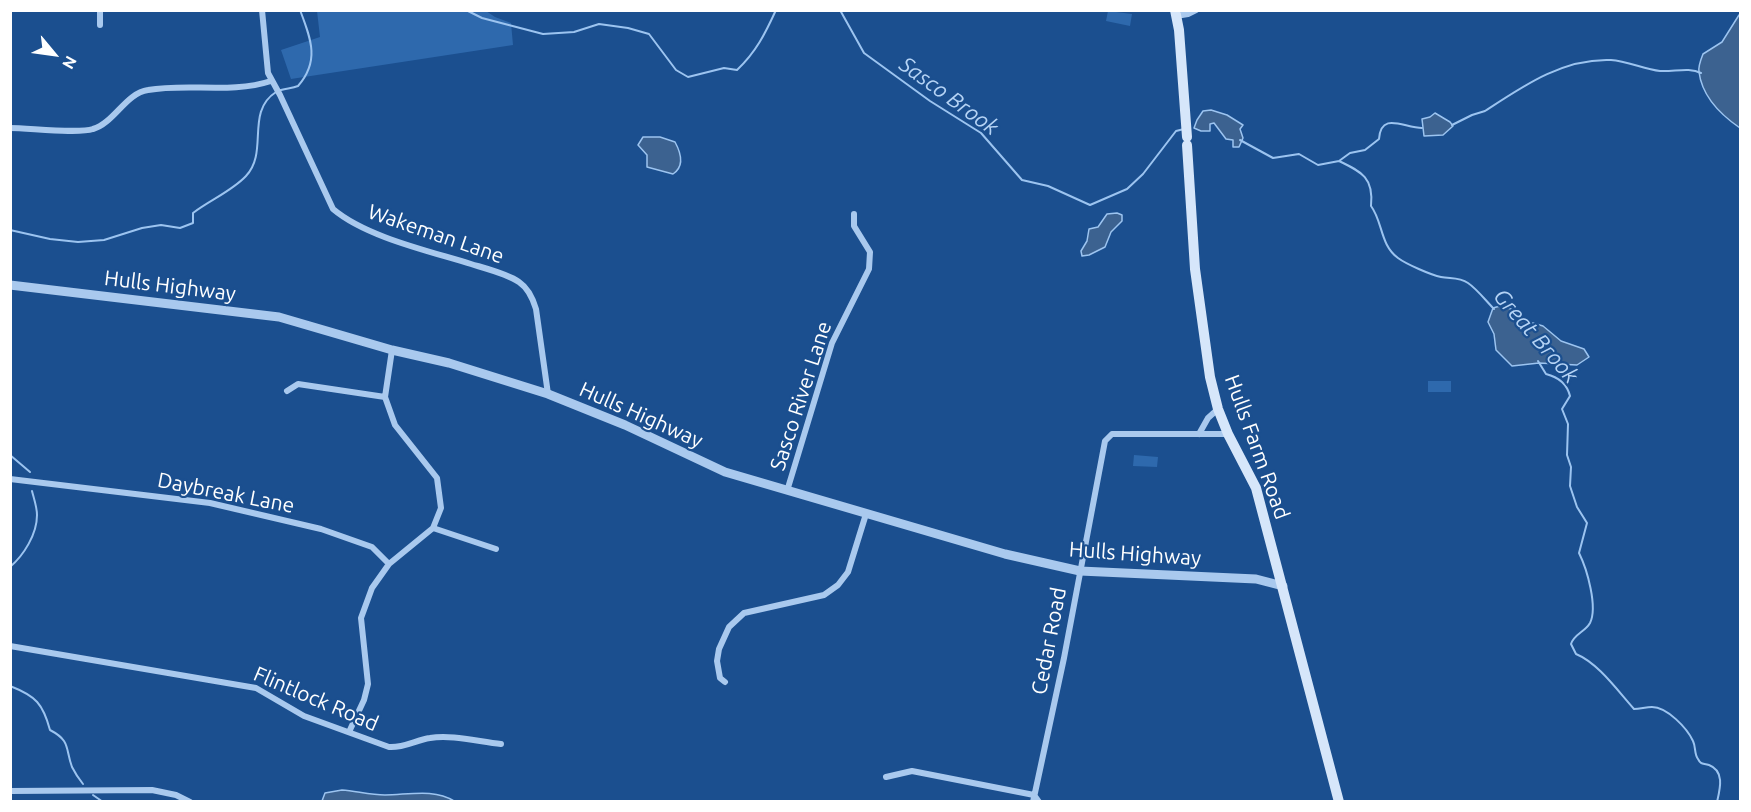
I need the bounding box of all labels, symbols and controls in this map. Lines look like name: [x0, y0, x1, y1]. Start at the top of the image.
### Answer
north arrow: [24, 24, 84, 84]
water label: Sasco Brook: [894, 51, 1004, 141]
text: N: [59, 53, 81, 72]
street label: Wakeman Lane: [365, 199, 507, 269]
street label: Hulls Highway: [103, 265, 237, 307]
water label: Great Brook: [1488, 283, 1584, 389]
street label: Sasco River Lane: [765, 318, 837, 474]
street label: Hulls Farm Road: [1219, 371, 1295, 523]
street label: Hulls Highway: [575, 377, 707, 453]
street label: Daybreak Lane: [155, 467, 297, 519]
street label: Hulls Highway: [1068, 537, 1202, 571]
street label: Cedar Road: [1026, 585, 1072, 697]
street label: Flintlock Road: [250, 661, 382, 737]

